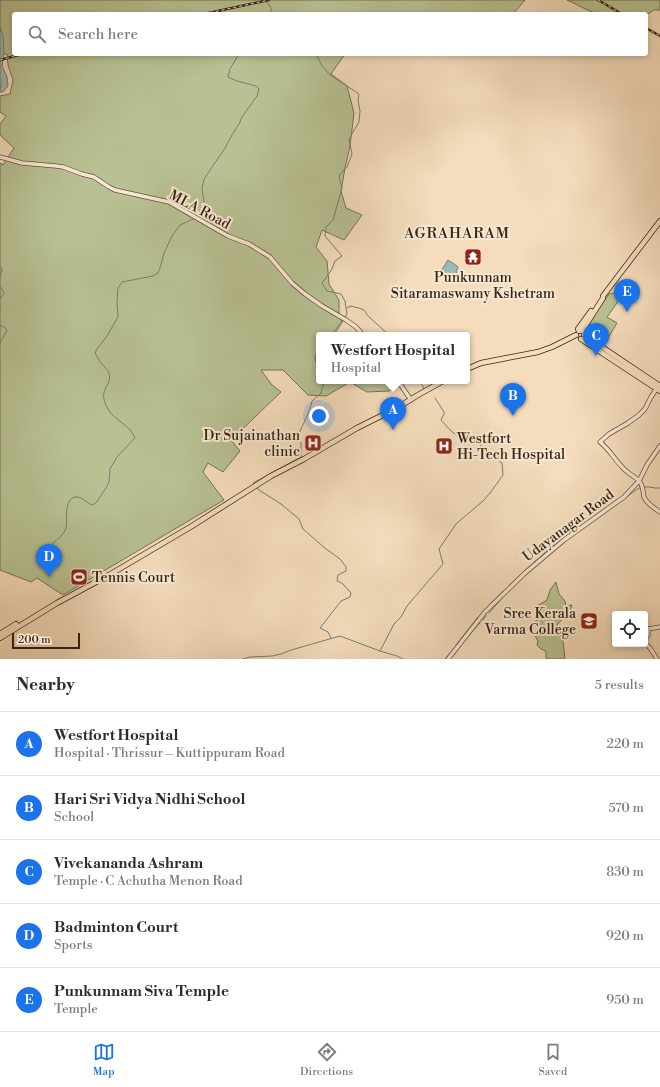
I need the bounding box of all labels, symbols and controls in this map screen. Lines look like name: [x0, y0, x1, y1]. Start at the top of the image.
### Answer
search box: [12, 12, 648, 56]
icon: search: [26, 23, 48, 45]
text: Search here: [58, 25, 138, 44]
street label: MLA Road: [166, 186, 233, 234]
district label: AGRAHARAM: [403, 224, 510, 243]
temple icon: Punkunnam Sitaramaswamy Kshetram: [463, 247, 483, 267]
place label: Punkunnam Sitaramaswamy Kshetram: [391, 269, 555, 303]
pin: E: [614, 279, 640, 312]
pin: C: [583, 323, 609, 356]
popup: [316, 332, 470, 384]
text: Westfort Hospital: [331, 341, 455, 360]
text: Hospital: [331, 360, 381, 376]
pin: B: [500, 383, 526, 416]
pin: A: [380, 397, 406, 430]
your location: [309, 406, 329, 426]
place label: Dr Sujainathan clinic: [204, 427, 301, 461]
place label: Westfort Hi-Tech Hospital: [456, 430, 565, 464]
hospital icon: Dr Sujainathan clinic: [303, 433, 323, 453]
hospital icon: Westfort Hi-Tech Hospital: [434, 436, 454, 456]
street label: Udayanagar Road: [519, 485, 618, 566]
pin: D: [36, 544, 62, 577]
sports icon: Tennis Court: [69, 567, 89, 587]
place label: Tennis Court: [92, 569, 175, 587]
place label: Sree Kerala Varma College: [484, 605, 577, 639]
school or university icon: Sree Kerala Varma College: [579, 611, 599, 631]
map controls: [612, 611, 648, 647]
button: locate: [612, 611, 648, 647]
scale bar: [12, 631, 80, 650]
text: 200 m: [18, 633, 51, 647]
text: Nearby: [16, 674, 75, 696]
text: 5 results: [595, 677, 644, 693]
text: Westfort Hospital: [54, 726, 178, 745]
text: A: [24, 736, 34, 752]
text: 220 m: [606, 736, 644, 752]
text: Hospital · Thrissur – Kuttippuram Road: [54, 745, 285, 761]
text: Hari Sri Vidya Nidhi School: [54, 790, 245, 809]
text: B: [24, 800, 34, 816]
text: 570 m: [608, 800, 644, 816]
text: School: [54, 809, 94, 825]
text: Vivekananda Ashram: [54, 854, 203, 873]
text: C: [24, 864, 34, 880]
text: 830 m: [606, 864, 644, 880]
text: Temple · C Achutha Menon Road: [54, 873, 243, 889]
text: Badminton Court: [54, 918, 178, 937]
text: D: [24, 928, 34, 944]
text: 920 m: [606, 928, 644, 944]
text: Sports: [54, 937, 93, 953]
text: Punkunnam Siva Temple: [54, 982, 229, 1001]
text: E: [24, 992, 34, 1008]
text: 950 m: [606, 992, 644, 1008]
text: Temple: [54, 1001, 98, 1017]
tab: Map: [93, 1041, 115, 1079]
tab: Directions: [300, 1041, 353, 1079]
tab: Saved: [538, 1041, 567, 1079]

